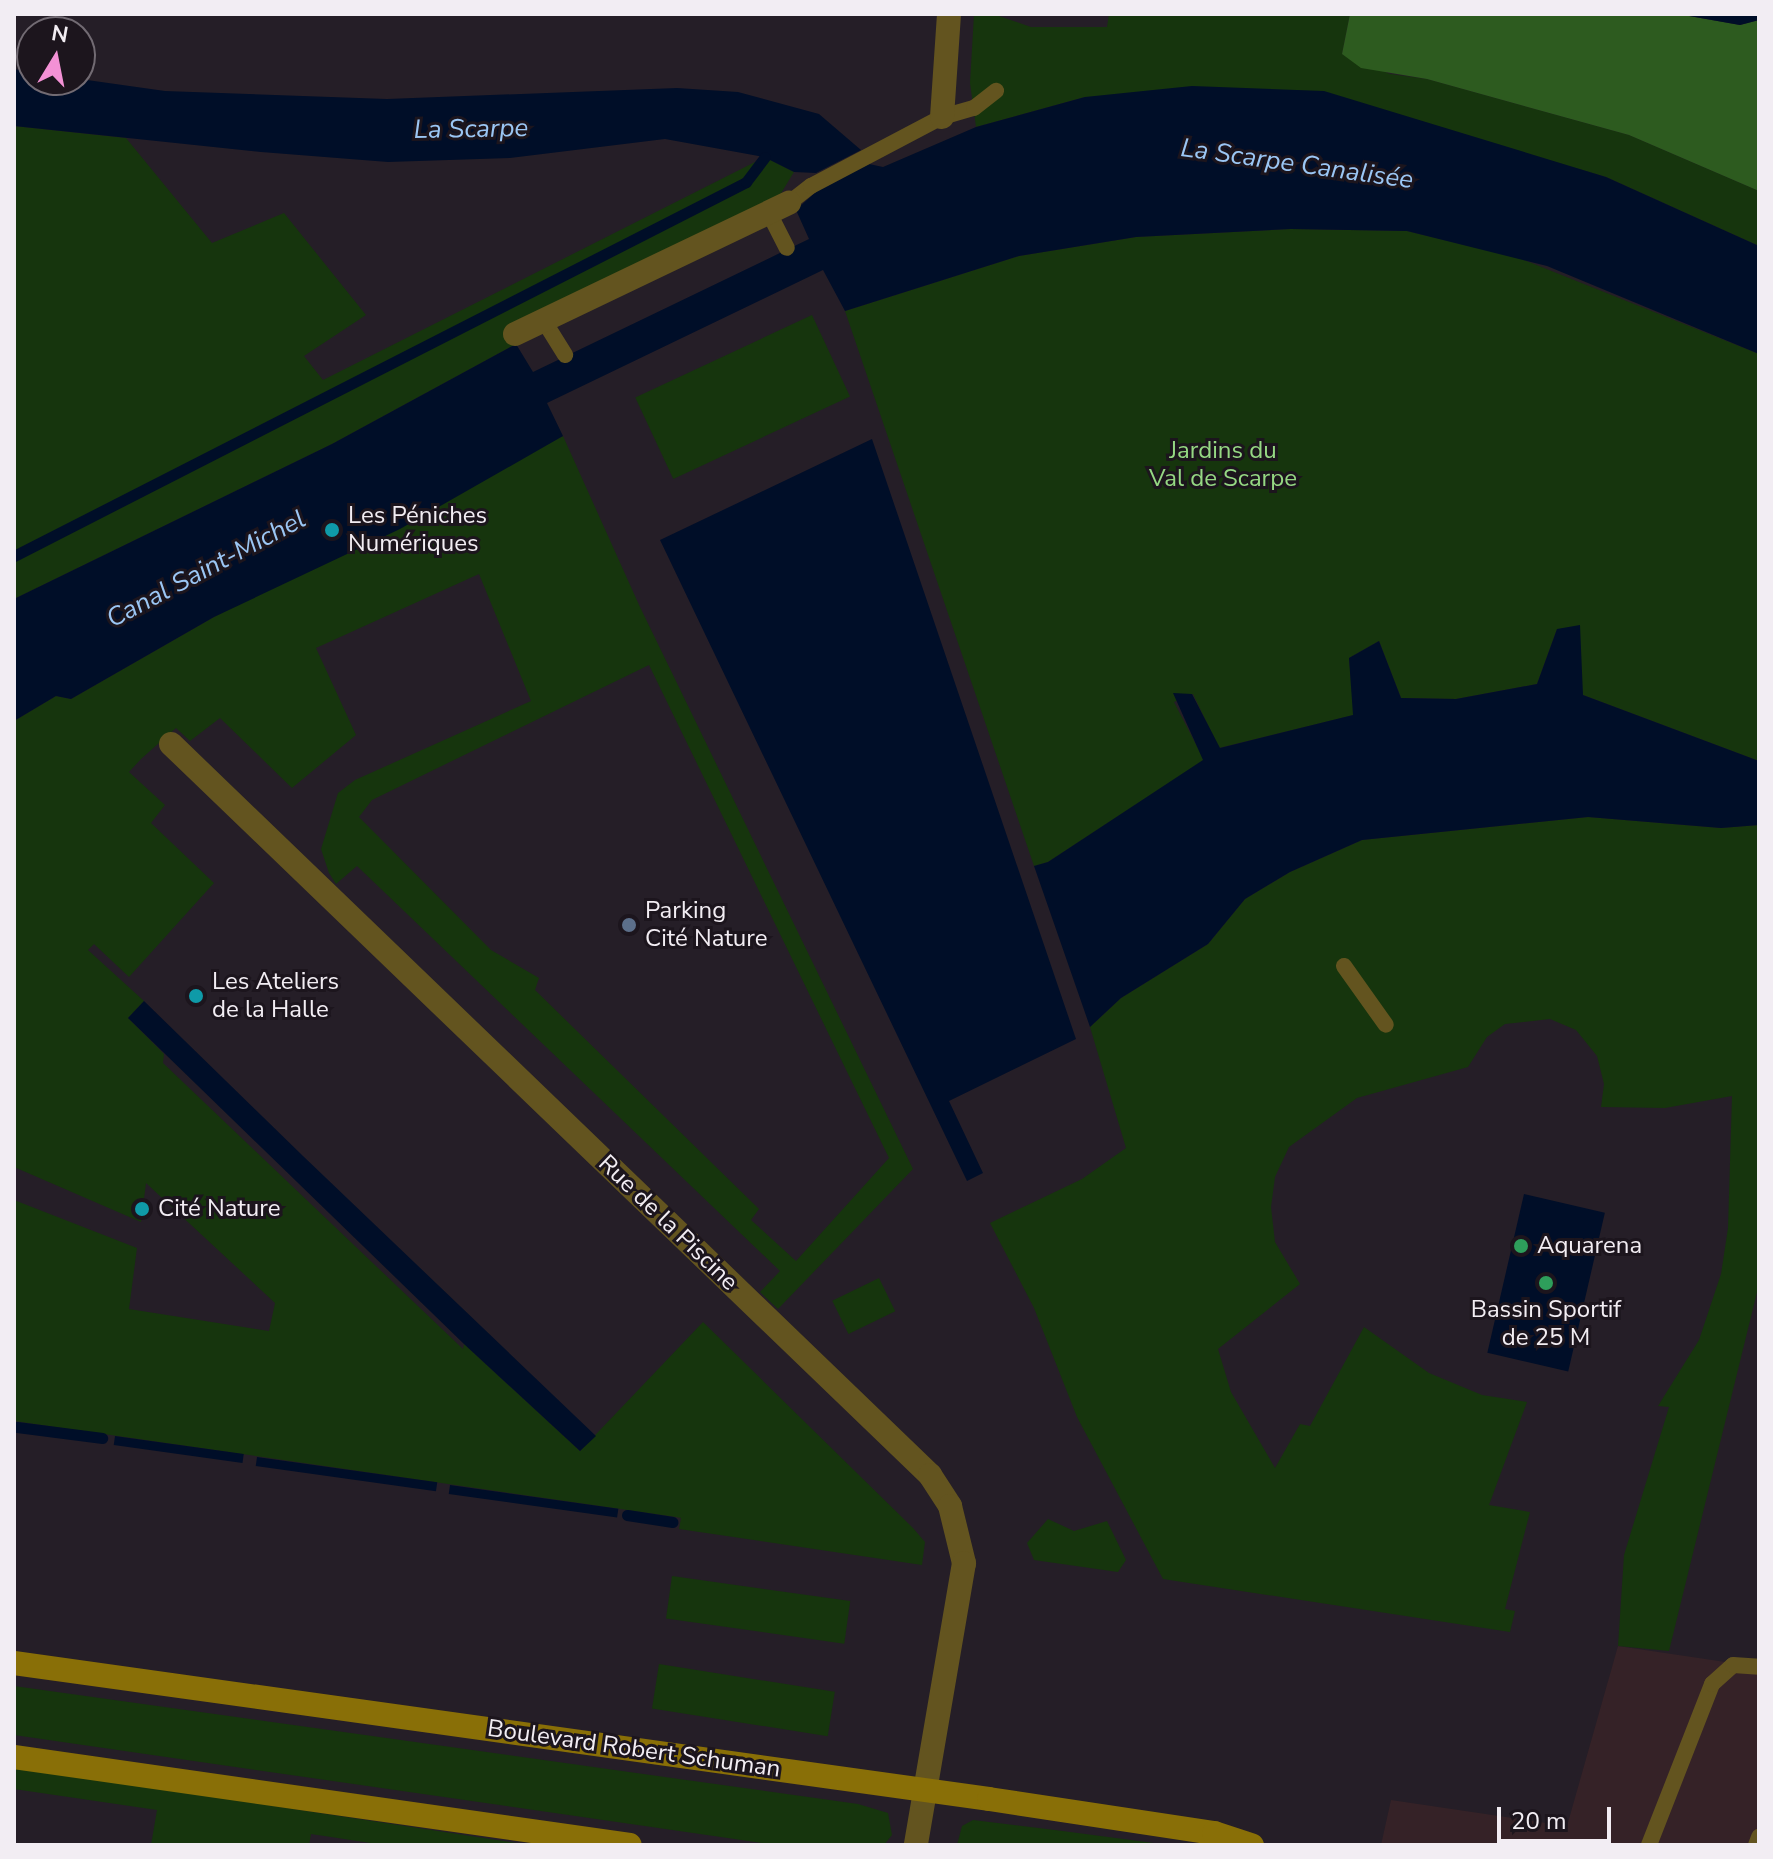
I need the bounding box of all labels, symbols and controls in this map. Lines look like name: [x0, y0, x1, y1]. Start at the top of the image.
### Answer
north arrow: [16, 16, 96, 96]
text: N: [49, 18, 71, 51]
water label: La Scarpe: [413, 112, 529, 146]
water label: La Scarpe Canalisée: [1179, 132, 1415, 196]
park label: Jardins du Val de Scarpe: [1149, 437, 1297, 493]
place label: Les Péniches Numériques: [348, 502, 487, 558]
water label: Canal Saint-Michel: [101, 503, 311, 635]
marker: Les Péniches Numériques: [323, 521, 341, 539]
place label: Parking Cité Nature: [645, 897, 767, 953]
marker: Parking Cité Nature: [620, 916, 638, 934]
place label: Les Ateliers de la Halle: [212, 968, 339, 1024]
marker: Les Ateliers de la Halle: [187, 987, 205, 1005]
street label: Rue de la Piscine: [592, 1149, 744, 1297]
place label: Cité Nature: [158, 1195, 280, 1223]
marker: Cité Nature: [133, 1200, 151, 1218]
place label: Aquarena: [1537, 1232, 1642, 1260]
marker: Aquarena: [1512, 1237, 1530, 1255]
marker: Bassin Sportif de 25 M: [1537, 1274, 1555, 1292]
place label: Bassin Sportif de 25 M: [1471, 1296, 1621, 1352]
street label: Boulevard Robert Schuman: [486, 1714, 782, 1784]
scale bar: [1501, 1791, 1615, 1841]
text: 20 m: [1511, 1805, 1567, 1837]

